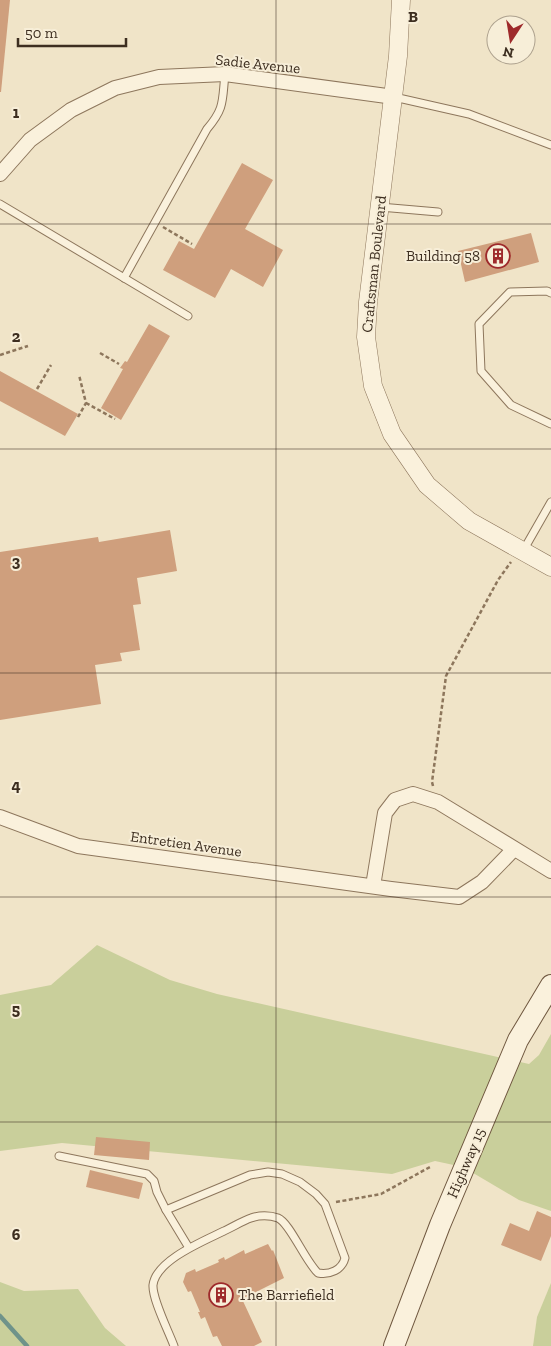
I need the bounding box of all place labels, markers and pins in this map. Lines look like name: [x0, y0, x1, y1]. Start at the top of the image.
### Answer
building icon: Building 58: [485, 243, 511, 269]
place label: Building 58: [406, 247, 480, 265]
building icon: The Barriefield: [208, 1282, 234, 1308]
place label: The Barriefield: [238, 1286, 335, 1304]

